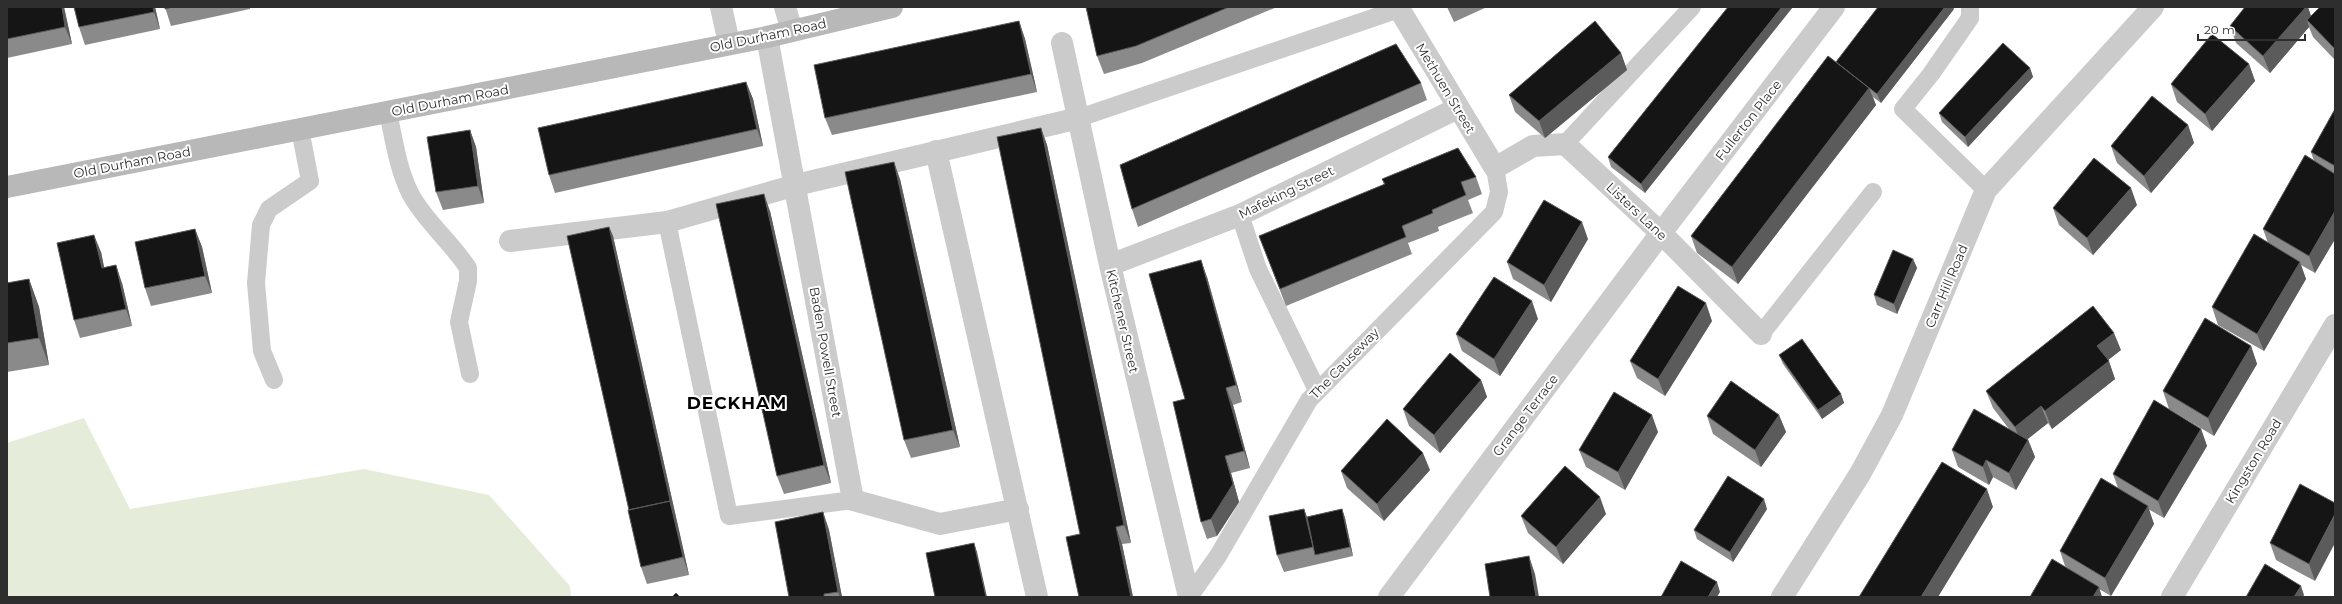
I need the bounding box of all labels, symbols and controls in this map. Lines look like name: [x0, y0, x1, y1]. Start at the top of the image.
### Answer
street label: Old Durham Road: [708, 15, 828, 55]
scale bar: [2198, 16, 2305, 42]
text: 20 m: [2204, 22, 2235, 37]
street label: Methuen Street: [1413, 40, 1479, 136]
street label: Fullerton Place: [1712, 76, 1785, 164]
street label: Old Durham Road: [390, 81, 510, 119]
street label: Old Durham Road: [72, 143, 192, 181]
street label: Mafeking Street: [1236, 162, 1336, 222]
street label: Listers Lane: [1603, 179, 1671, 243]
street label: Carr Hill Road: [1921, 242, 1971, 330]
street label: Kitchener Street: [1103, 268, 1143, 374]
street label: Baden Powell Street: [807, 285, 845, 419]
street label: The Causeway: [1306, 323, 1383, 402]
street label: Grange Terrace: [1489, 371, 1561, 459]
district label: DECKHAM: [687, 393, 787, 413]
street label: Kingston Road: [2221, 416, 2285, 506]

